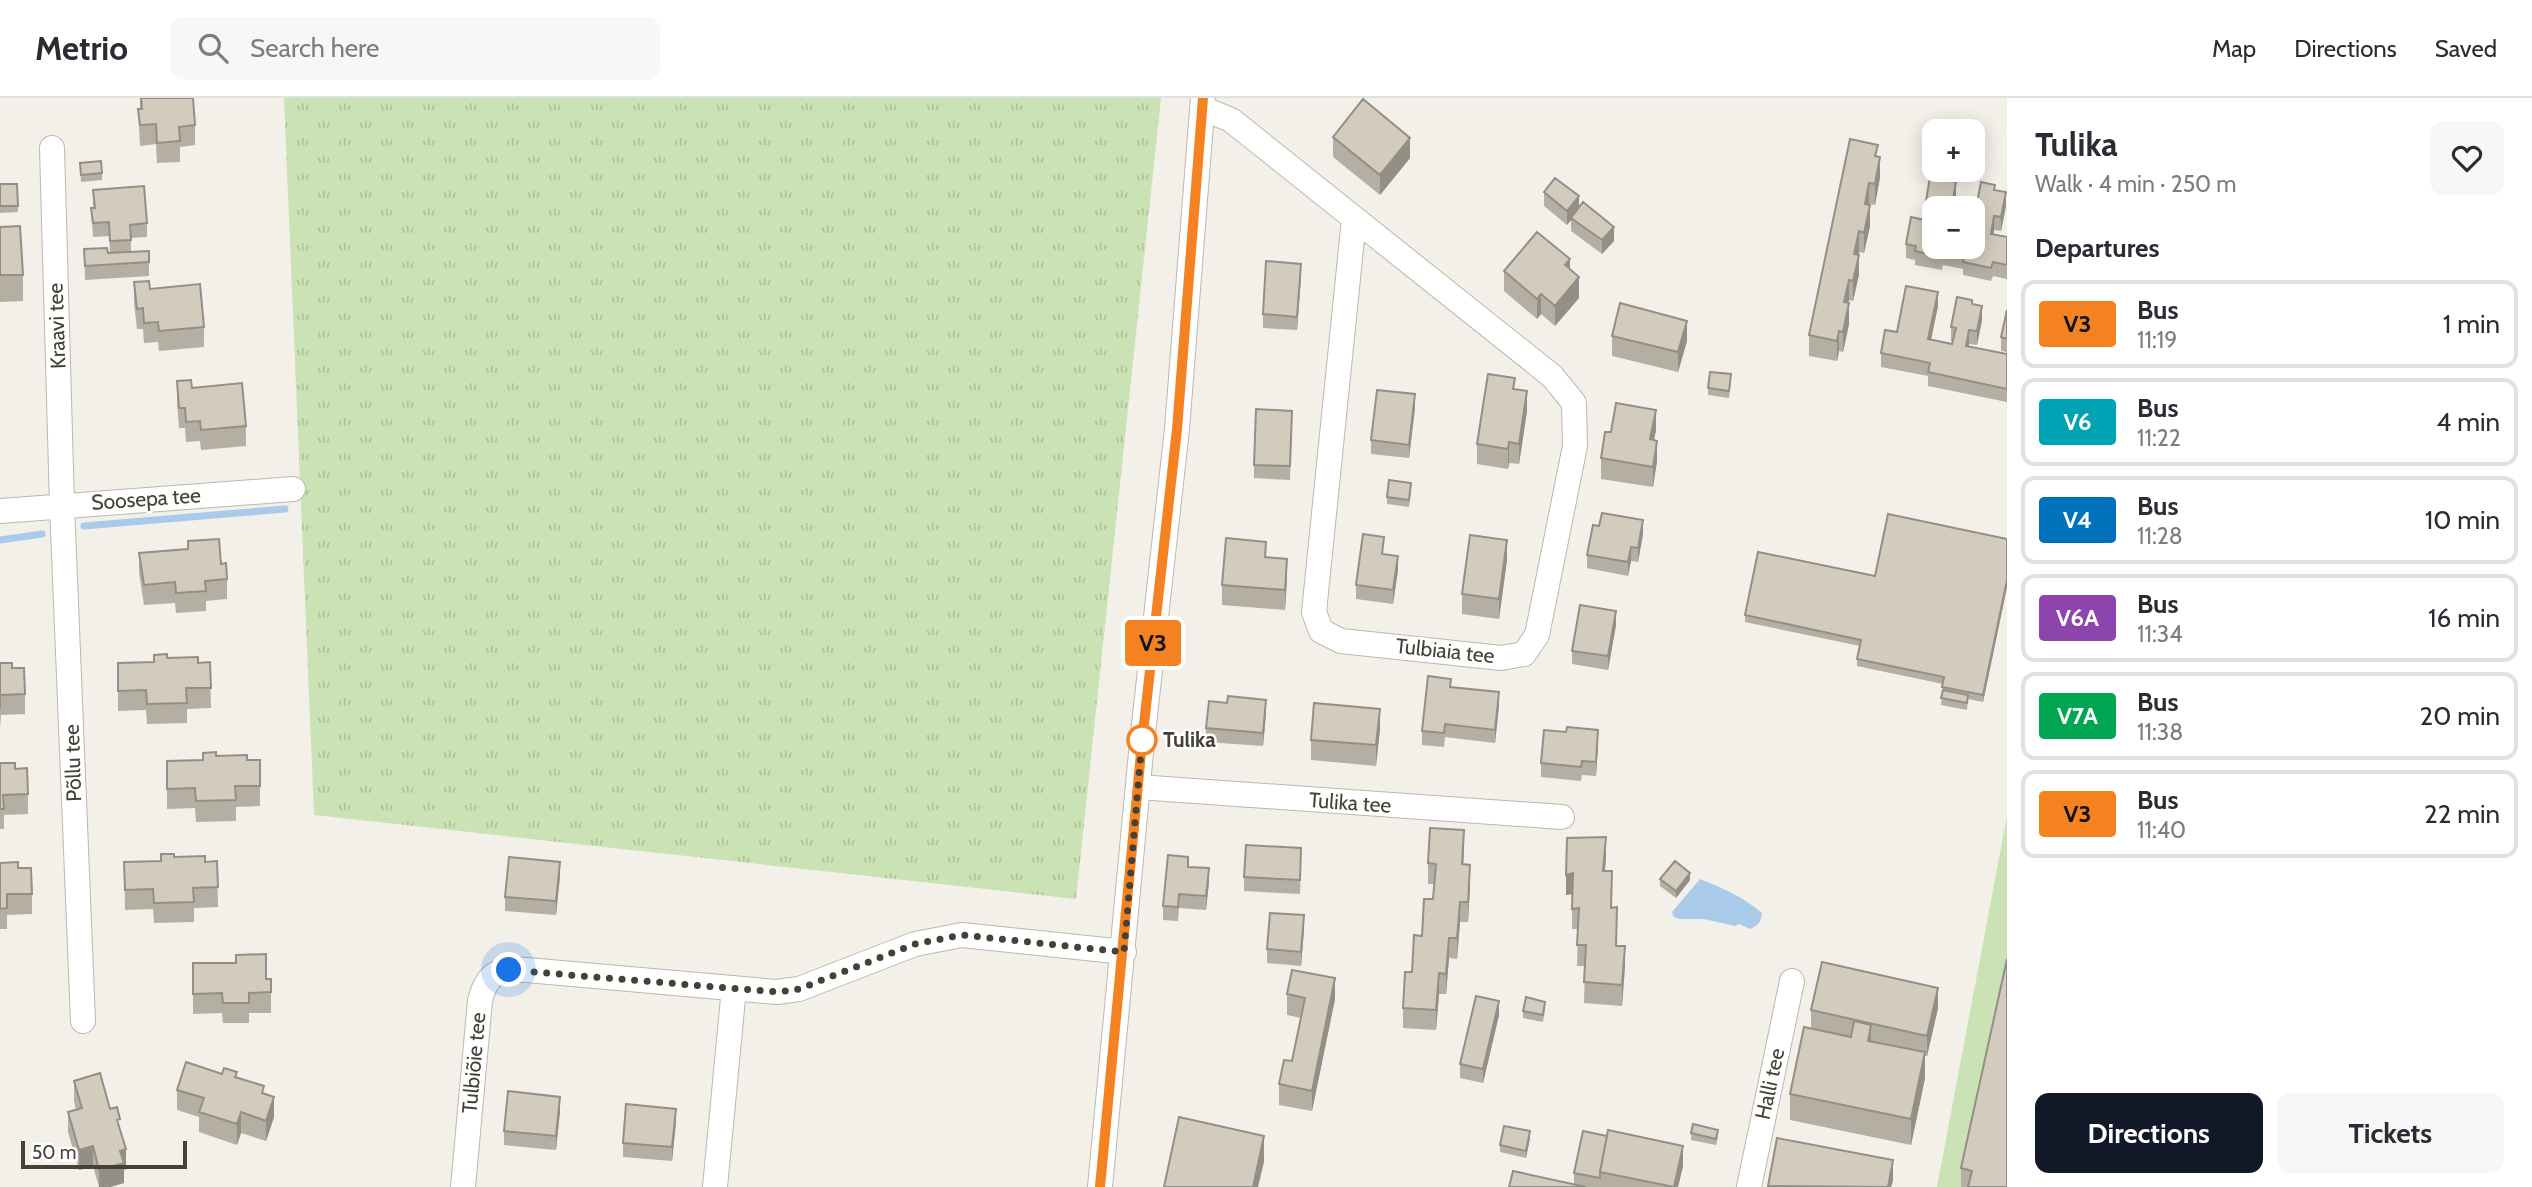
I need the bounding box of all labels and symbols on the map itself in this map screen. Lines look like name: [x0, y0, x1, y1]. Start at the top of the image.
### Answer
street label: Kraavi tee: [42, 282, 70, 370]
street label: Soosepa tee: [90, 482, 202, 515]
line badge: V3: [1122, 620, 1184, 666]
street label: Tulbiaia tee: [1394, 633, 1496, 668]
street label: Põllu tee: [59, 724, 86, 802]
marker: Tulika: [1127, 725, 1157, 755]
place label: Tulika: [1163, 727, 1216, 752]
street label: Tulika tee: [1308, 787, 1392, 818]
your location: [491, 952, 526, 987]
street label: Tulbiõie tee: [457, 1011, 490, 1115]
street label: Halli tee: [1750, 1046, 1789, 1122]
scale bar: [21, 1138, 187, 1170]

